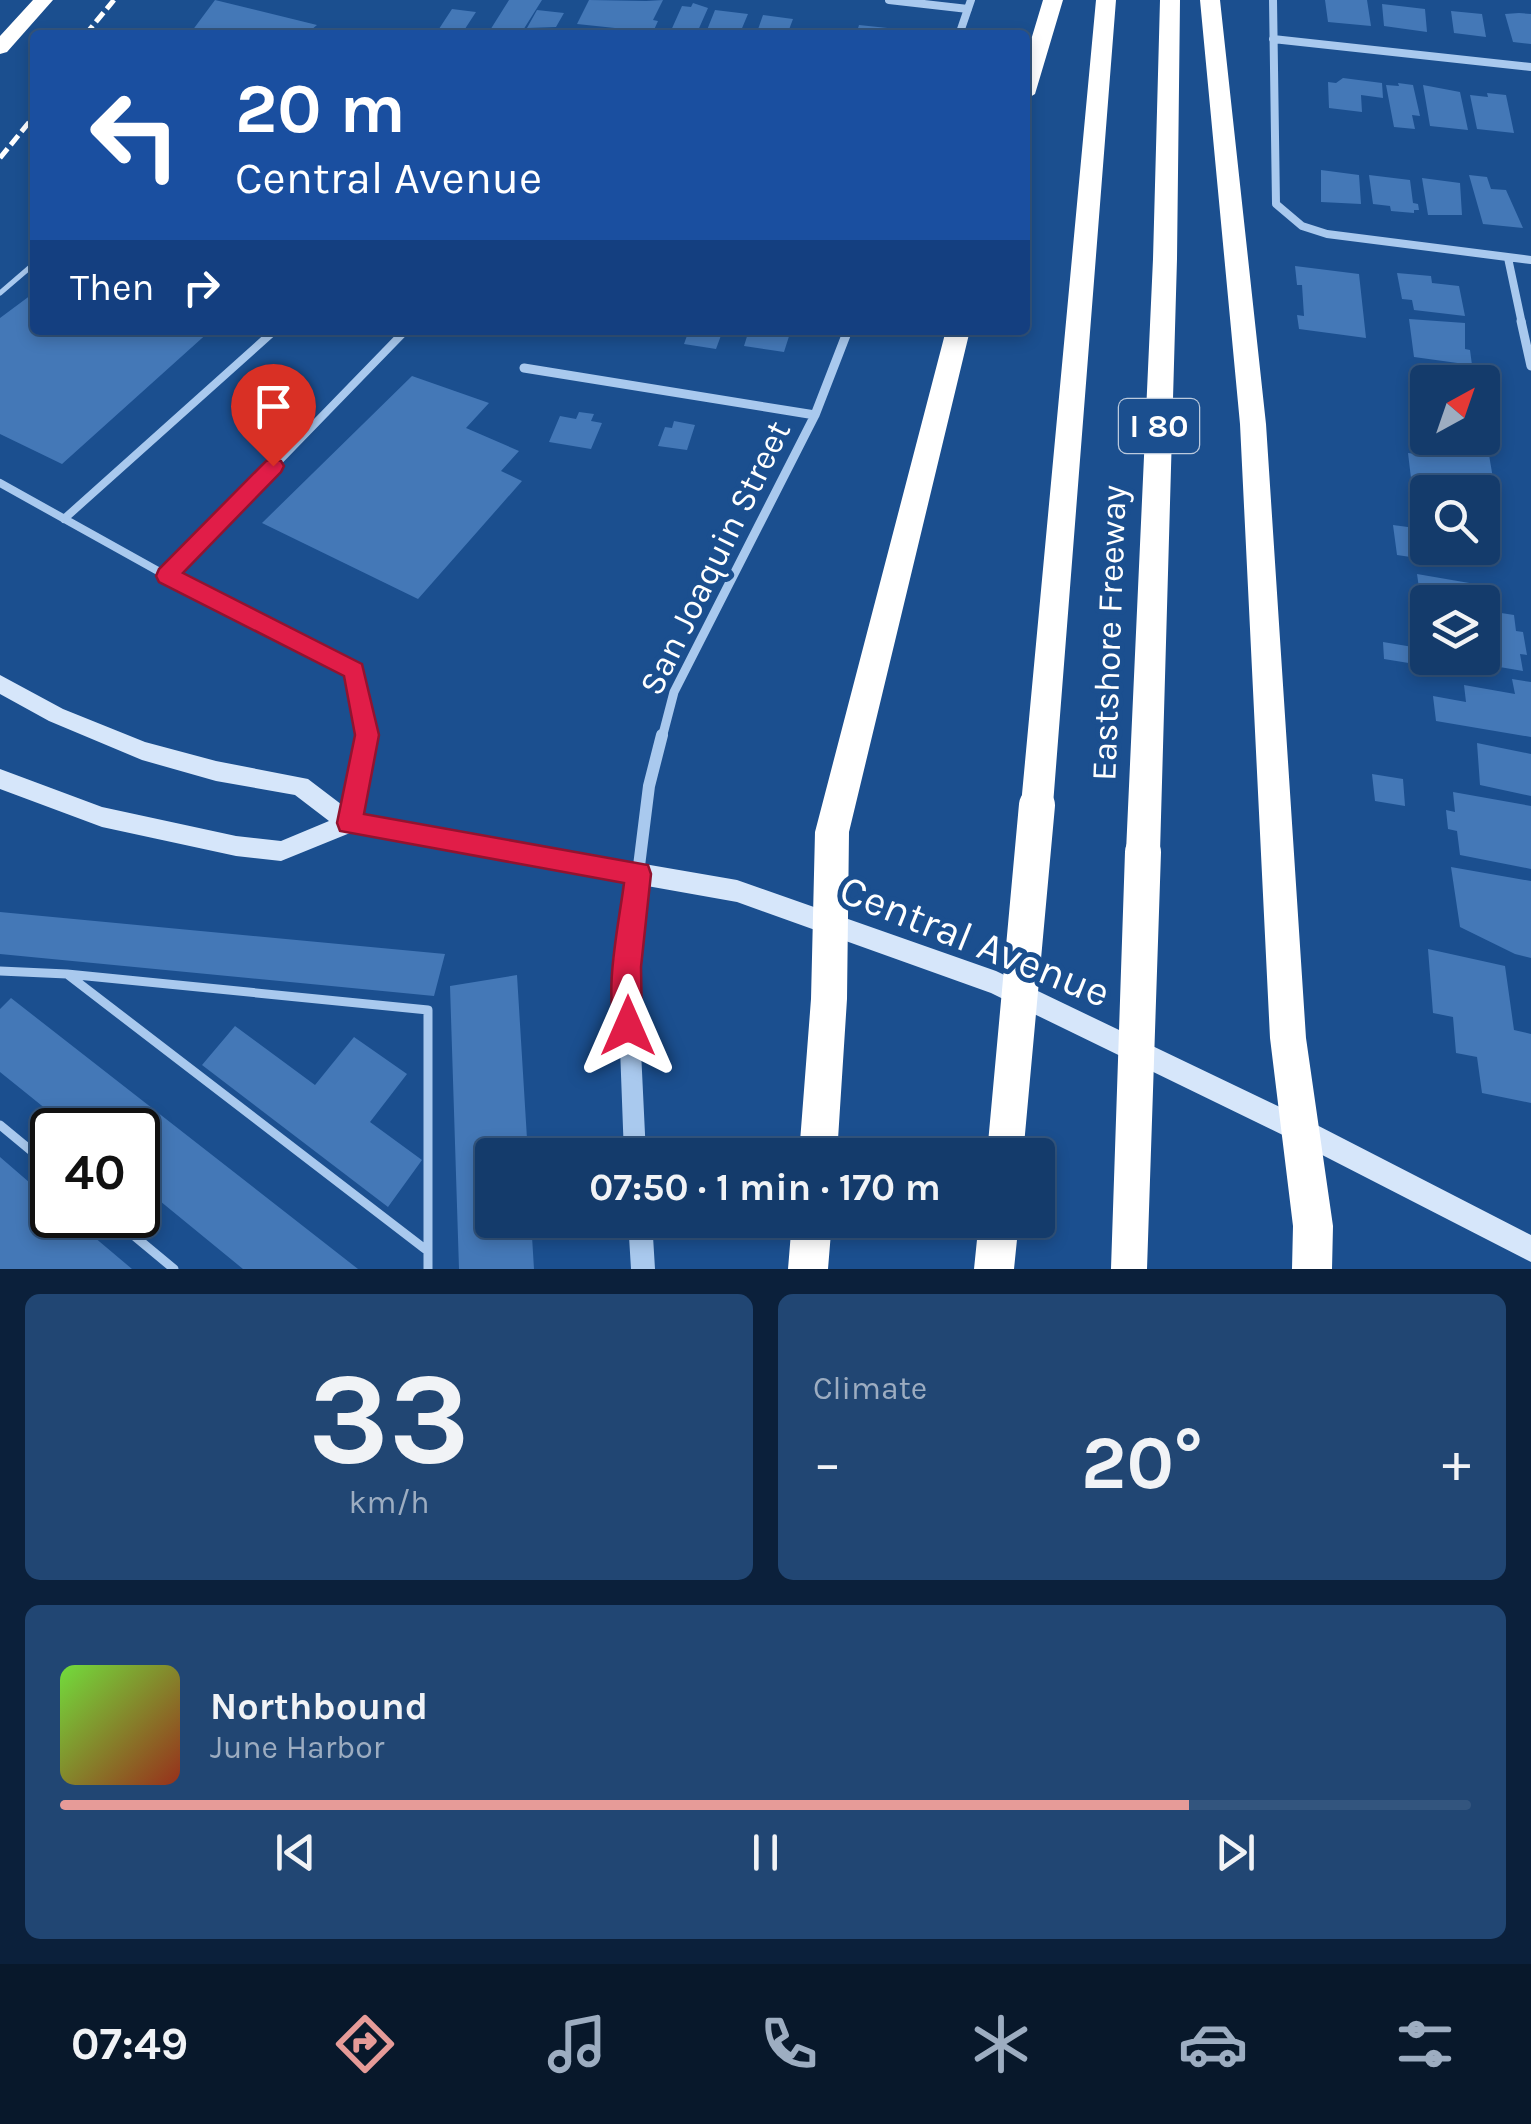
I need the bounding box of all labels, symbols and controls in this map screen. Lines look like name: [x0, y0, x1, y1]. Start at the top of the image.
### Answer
text: 20 m: [235, 68, 406, 150]
icon: left: [70, 70, 200, 200]
text: Central Avenue: [235, 152, 542, 204]
icon: right: [174, 260, 229, 315]
text: Then: [70, 265, 154, 310]
pin: [231, 364, 316, 467]
north arrow: [1410, 365, 1500, 455]
map controls: [1410, 365, 1500, 675]
icon: arrive: [246, 379, 301, 434]
road number: I 80: [1119, 399, 1199, 453]
street label: San Joaquin Street: [631, 414, 799, 702]
button: search: [1410, 475, 1500, 565]
street label: Eastshore Freeway: [1083, 484, 1135, 782]
button: layers: [1410, 585, 1500, 675]
street label: Central Avenue: [833, 864, 1117, 1018]
position arrow: [576, 974, 680, 1078]
speed limit sign: 40: [30, 1108, 160, 1238]
text: 07:50 · 1 min · 170 m: [589, 1165, 941, 1210]
text: 33: [308, 1343, 470, 1495]
text: Climate: [813, 1370, 927, 1407]
text: 20°: [1081, 1419, 1203, 1507]
text: −: [813, 1431, 842, 1495]
text: +: [1442, 1431, 1471, 1495]
text: km/h: [348, 1484, 430, 1521]
text: Northbound: [210, 1684, 428, 1729]
text: June Harbor: [210, 1729, 384, 1766]
icon: previous: [268, 1825, 323, 1880]
icon: pause: [738, 1825, 793, 1880]
icon: next: [1208, 1825, 1263, 1880]
icon: directions: [330, 2009, 400, 2079]
icon: music: [542, 2009, 612, 2079]
icon: phone: [754, 2009, 824, 2079]
icon: climate: [966, 2009, 1036, 2079]
icon: car: [1178, 2009, 1248, 2079]
icon: filters: [1390, 2009, 1460, 2079]
text: 07:49: [71, 2018, 188, 2070]

